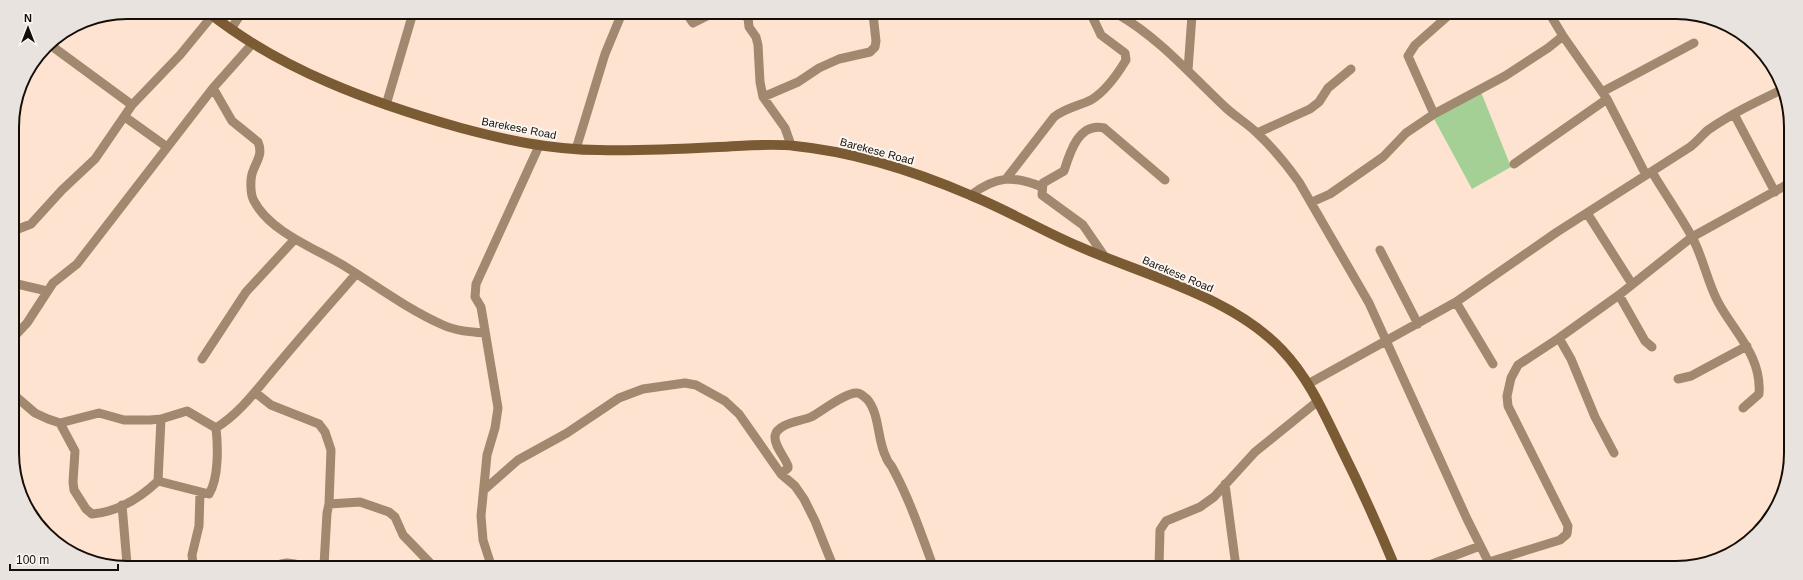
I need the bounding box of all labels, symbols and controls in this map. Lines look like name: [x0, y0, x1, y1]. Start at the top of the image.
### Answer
north arrow: [8, 8, 48, 48]
text: N: [24, 12, 32, 24]
street label: Barekese Road: [481, 115, 557, 141]
street label: Barekese Road: [839, 135, 915, 167]
street label: Barekese Road: [1141, 254, 1215, 294]
scale bar: [10, 546, 118, 572]
text: 100 m: [16, 553, 49, 567]

